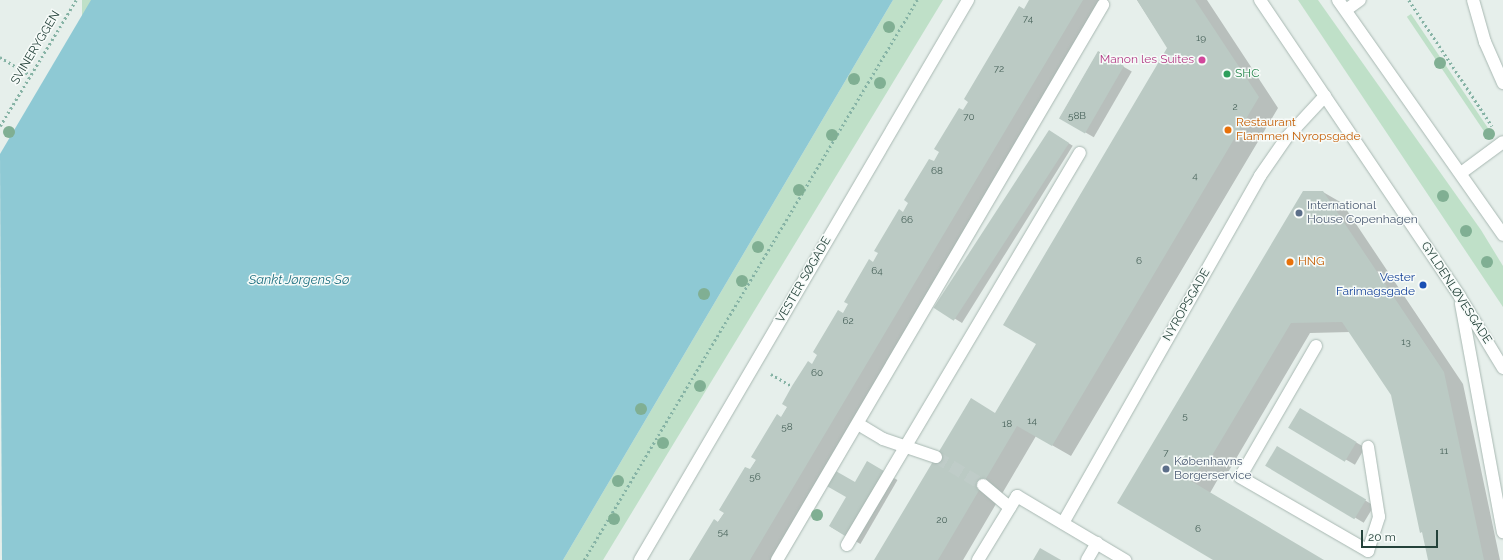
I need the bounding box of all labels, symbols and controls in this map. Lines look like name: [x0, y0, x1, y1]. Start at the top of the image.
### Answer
street label: SVINERYGGEN: [8, 9, 64, 87]
house number: 74: [1023, 13, 1033, 25]
house number: 19: [1196, 32, 1206, 44]
place label: Manon les Suites: [1100, 53, 1194, 67]
marker: Manon les Suites: [1197, 55, 1207, 65]
house number: 72: [994, 63, 1004, 75]
place label: SHC: [1235, 67, 1259, 81]
marker: SHC: [1222, 69, 1232, 79]
house number: 2: [1232, 101, 1238, 113]
house number: 58B: [1068, 110, 1086, 122]
house number: 70: [963, 111, 975, 123]
place label: Restaurant Flammen Nyropsgade: [1236, 116, 1361, 144]
marker: Restaurant Flammen Nyropsgade: [1223, 125, 1233, 135]
house number: 68: [931, 165, 943, 177]
house number: 4: [1192, 170, 1198, 182]
place label: International House Copenhagen: [1307, 199, 1418, 227]
marker: International House Copenhagen: [1294, 208, 1304, 218]
house number: 66: [901, 214, 913, 226]
street label: VESTER SØGADE: [773, 234, 835, 326]
street label: GYLDENLØVESGADE: [1418, 239, 1494, 347]
house number: 6: [1136, 255, 1142, 267]
place label: HNG: [1298, 255, 1325, 269]
marker: HNG: [1285, 257, 1295, 267]
house number: 64: [871, 265, 883, 277]
street label: NYROPSGADE: [1160, 266, 1214, 344]
place label: Vester Farimagsgade: [1336, 271, 1415, 299]
water label: Sankt Jørgens Sø: [249, 272, 349, 288]
marker: Vester Farimagsgade: [1418, 280, 1428, 290]
house number: 62: [842, 315, 854, 327]
house number: 13: [1401, 336, 1411, 348]
house number: 60: [811, 367, 823, 379]
house number: 5: [1182, 410, 1188, 422]
house number: 14: [1027, 415, 1037, 427]
house number: 18: [1002, 418, 1012, 430]
house number: 58: [781, 421, 793, 433]
house number: 11: [1440, 445, 1448, 457]
house number: 7: [1163, 447, 1169, 459]
place label: Københavns Borgerservice: [1174, 455, 1251, 483]
marker: Københavns Borgerservice: [1161, 464, 1171, 474]
house number: 56: [749, 471, 761, 483]
house number: 20: [936, 514, 948, 526]
scale bar: [1363, 522, 1440, 548]
house number: 6: [1195, 523, 1201, 535]
house number: 54: [718, 526, 728, 538]
text: 20 m: [1368, 530, 1396, 544]

